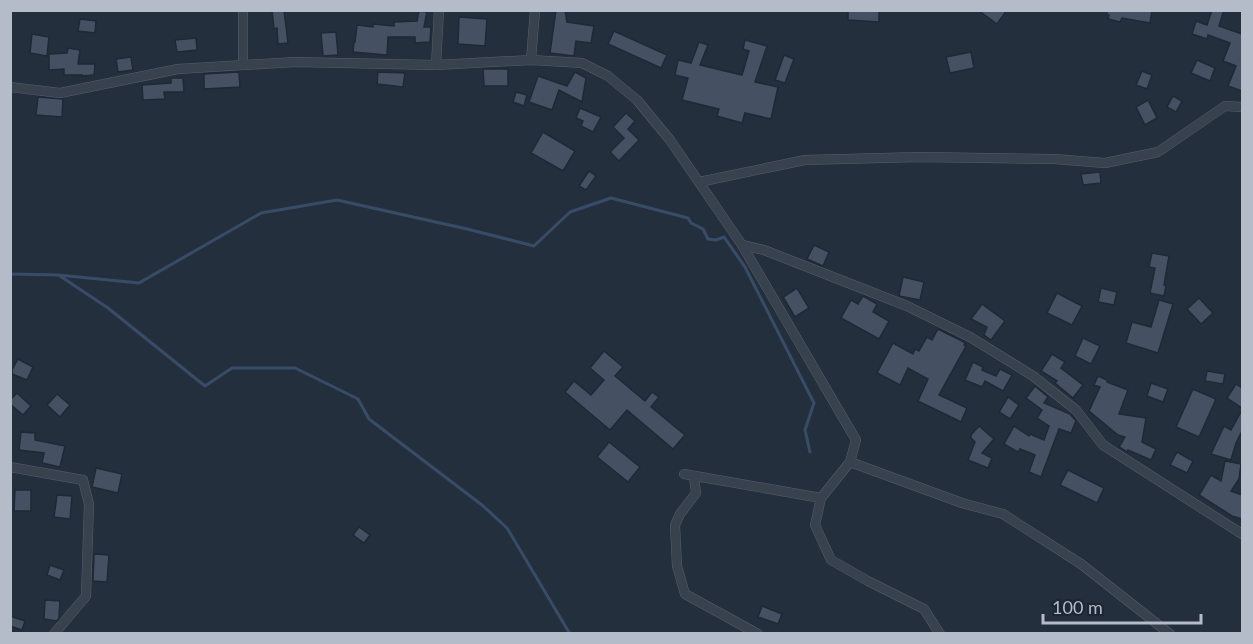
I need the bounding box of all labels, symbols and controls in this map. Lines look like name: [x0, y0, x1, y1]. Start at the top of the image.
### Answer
scale bar: [1043, 587, 1200, 625]
text: 100 m: [1052, 596, 1103, 618]

